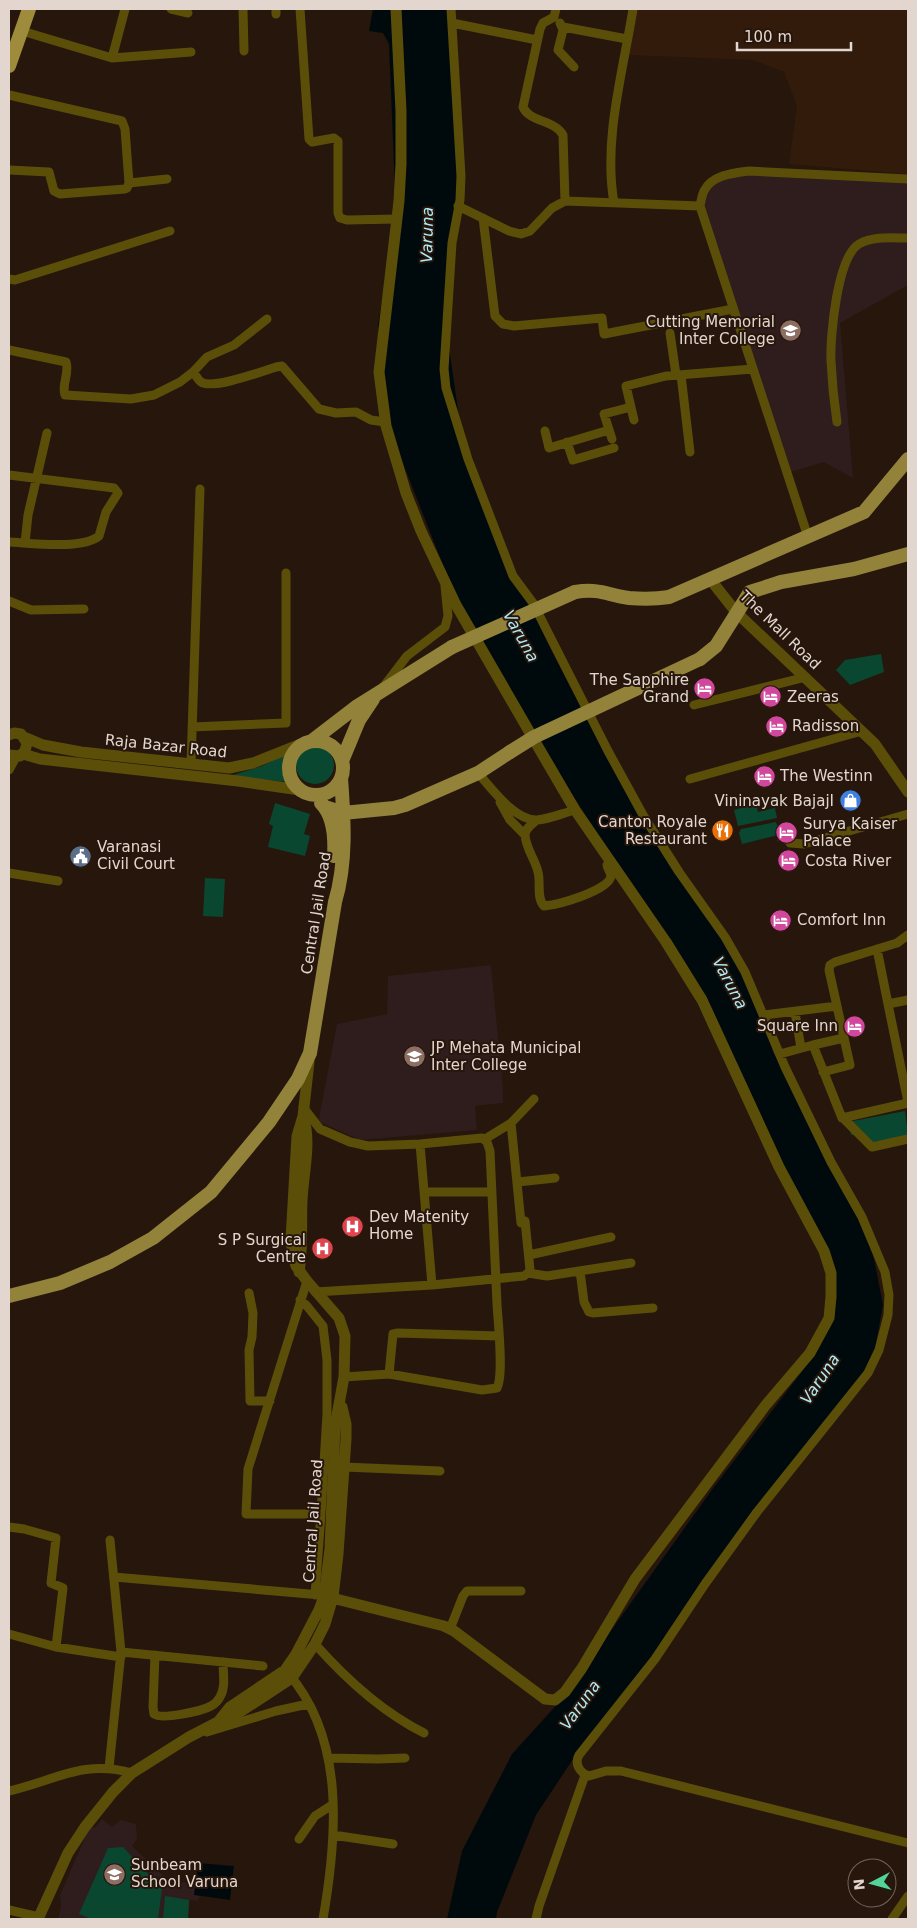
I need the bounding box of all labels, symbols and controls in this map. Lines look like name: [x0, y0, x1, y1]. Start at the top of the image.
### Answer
scale bar: [737, 20, 851, 52]
text: 100 m: [744, 28, 792, 46]
water label: Varuna: [417, 207, 437, 263]
place label: Cutting Memorial Inter College: [646, 313, 775, 348]
school or university icon: Cutting Memorial Inter College: [779, 319, 803, 343]
street label: The Mall Road: [735, 586, 824, 673]
water label: Varuna: [499, 607, 543, 665]
place label: The Sapphire Grand: [589, 671, 689, 706]
hotel icon: The Sapphire Grand: [693, 677, 717, 701]
hotel icon: Zeeras: [759, 685, 783, 709]
place label: Zeeras: [787, 688, 839, 706]
hotel icon: Radisson: [764, 714, 788, 738]
place label: Radisson: [792, 717, 859, 735]
street label: Raja Bazar Road: [104, 731, 228, 761]
hotel icon: The Westinn: [752, 764, 776, 788]
place label: The Westinn: [779, 767, 873, 785]
shop icon: Vininayak BajajI: [838, 789, 862, 813]
place label: Vininayak BajajI: [715, 792, 834, 810]
place label: Canton Royale Restaurant: [598, 813, 707, 848]
place label: Surya Kaiser Palace: [803, 815, 898, 850]
restaurant icon: Canton Royale Restaurant: [711, 819, 735, 843]
hotel icon: Surya Kaiser Palace: [775, 821, 799, 845]
place label: Varanasi Civil Court: [97, 838, 175, 873]
public building icon: Varanasi Civil Court: [69, 844, 93, 868]
hotel icon: Costa River: [777, 849, 801, 873]
street label: Central Jail Road: [297, 850, 335, 976]
place label: Costa River: [805, 852, 892, 870]
hotel icon: Comfort Inn: [769, 908, 793, 932]
place label: Comfort Inn: [797, 911, 886, 929]
water label: Varuna: [708, 954, 752, 1012]
hotel icon: Square Inn: [842, 1014, 866, 1038]
place label: Square Inn: [757, 1017, 838, 1035]
place label: JP Mehata Municipal Inter College: [430, 1039, 581, 1074]
school or university icon: JP Mehata Municipal Inter College: [403, 1045, 427, 1069]
place label: Dev Matenity Home: [369, 1208, 469, 1243]
hospital icon: Dev Matenity Home: [341, 1214, 365, 1238]
place label: S P Surgical Centre: [218, 1231, 306, 1266]
hospital icon: S P Surgical Centre: [310, 1237, 334, 1261]
water label: Varuna: [796, 1350, 844, 1408]
street label: Central Jail Road: [300, 1459, 326, 1583]
water label: Varuna: [556, 1677, 604, 1733]
place label: Sunbeam School Varuna: [131, 1856, 238, 1891]
north arrow: [847, 1858, 897, 1908]
school or university icon: Sunbeam School Varuna: [103, 1862, 127, 1886]
text: N: [851, 1878, 868, 1891]

